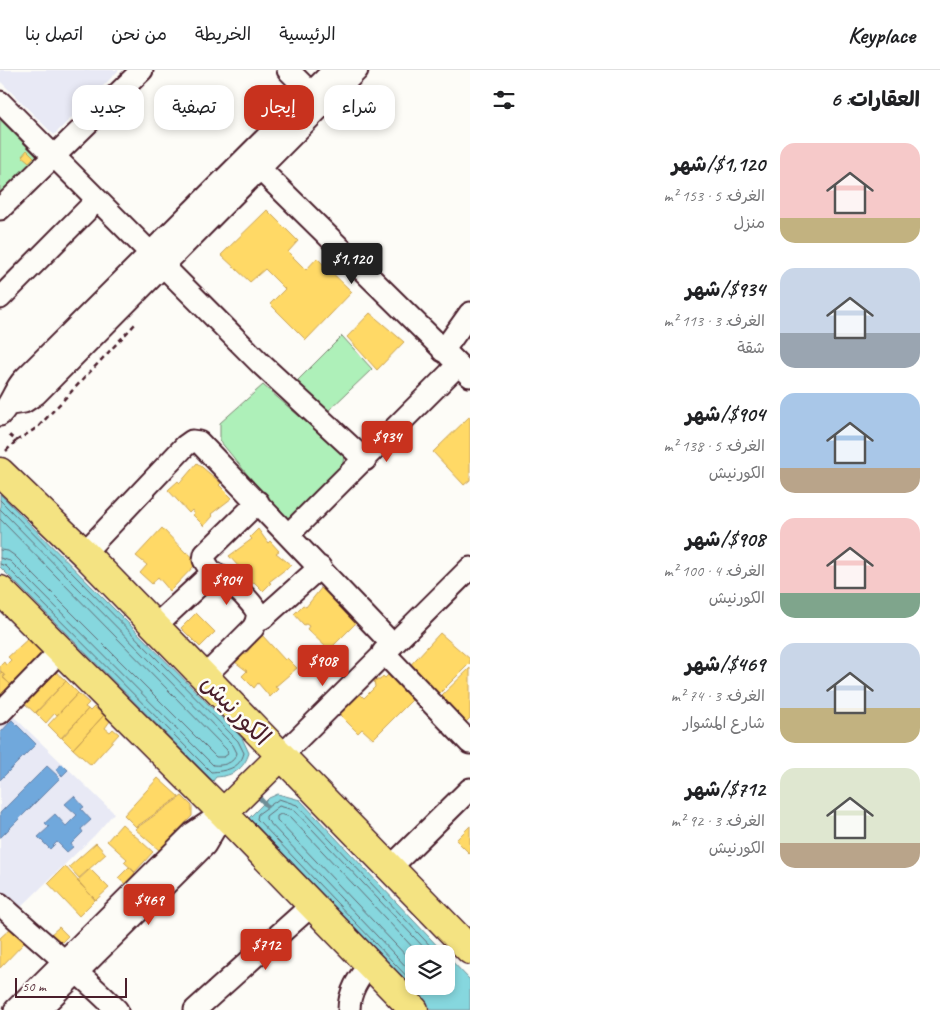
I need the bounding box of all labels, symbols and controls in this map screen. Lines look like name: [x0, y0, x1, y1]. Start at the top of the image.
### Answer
text: Keyplace: [848, 20, 915, 50]
text: اتصل بنا: [25, 23, 83, 45]
text: من نحن: [111, 23, 167, 45]
text: الخريطة: [195, 23, 251, 45]
text: الرئيسية: [279, 23, 336, 45]
chip: جديد: [72, 85, 144, 130]
chip: تصفية: [154, 85, 234, 130]
chip: إيجار: [244, 85, 314, 130]
chip: شراء: [324, 85, 395, 130]
icon: filters: [490, 86, 518, 114]
text: العقارات: 6: [831, 86, 920, 112]
text: $1,120/شهر: [672, 151, 765, 177]
icon: home: [820, 163, 880, 223]
text: الغرف: 5 · 153 m²: [664, 186, 765, 206]
text: منزل: [733, 213, 765, 233]
pin: $1,120: [311, 242, 393, 285]
text: $1,120: [332, 249, 372, 269]
text: $934/شهر: [686, 276, 765, 302]
icon: home: [820, 288, 880, 348]
text: الغرف: 3 · 113 m²: [664, 311, 765, 331]
text: شقة: [737, 338, 765, 358]
text: $904/شهر: [686, 401, 765, 427]
icon: home: [820, 413, 880, 473]
pin: $934: [357, 420, 417, 463]
text: $934: [373, 427, 401, 447]
text: الغرف: 5 · 138 m²: [664, 436, 765, 456]
text: الكورنيش: [709, 463, 765, 483]
text: $908/شهر: [686, 526, 765, 552]
icon: home: [820, 538, 880, 598]
text: الغرف: 4 · 100 m²: [664, 561, 765, 581]
pin: $904: [197, 564, 257, 606]
text: $904: [213, 570, 241, 590]
text: الكورنيش: [709, 588, 765, 608]
pin: $908: [293, 644, 353, 687]
text: $908: [309, 651, 337, 671]
text: $469/شهر: [685, 651, 765, 677]
icon: home: [820, 663, 880, 723]
street label: الكورنيش: [194, 667, 278, 753]
text: الغرف: 3 · 74 m²: [671, 686, 765, 706]
text: شارع المشوار: [683, 713, 765, 733]
text: $712/شهر: [685, 776, 765, 802]
icon: home: [820, 788, 880, 848]
text: الغرف: 3 · 92 m²: [671, 811, 765, 831]
text: الكورنيش: [709, 838, 765, 858]
pin: $469: [119, 884, 179, 926]
text: $469: [135, 890, 163, 910]
pin: $712: [236, 928, 296, 971]
text: $712: [252, 935, 280, 955]
map controls: [405, 945, 455, 995]
button: layers: [405, 945, 455, 995]
scale bar: [15, 975, 128, 998]
text: 50 m: [22, 978, 46, 995]

